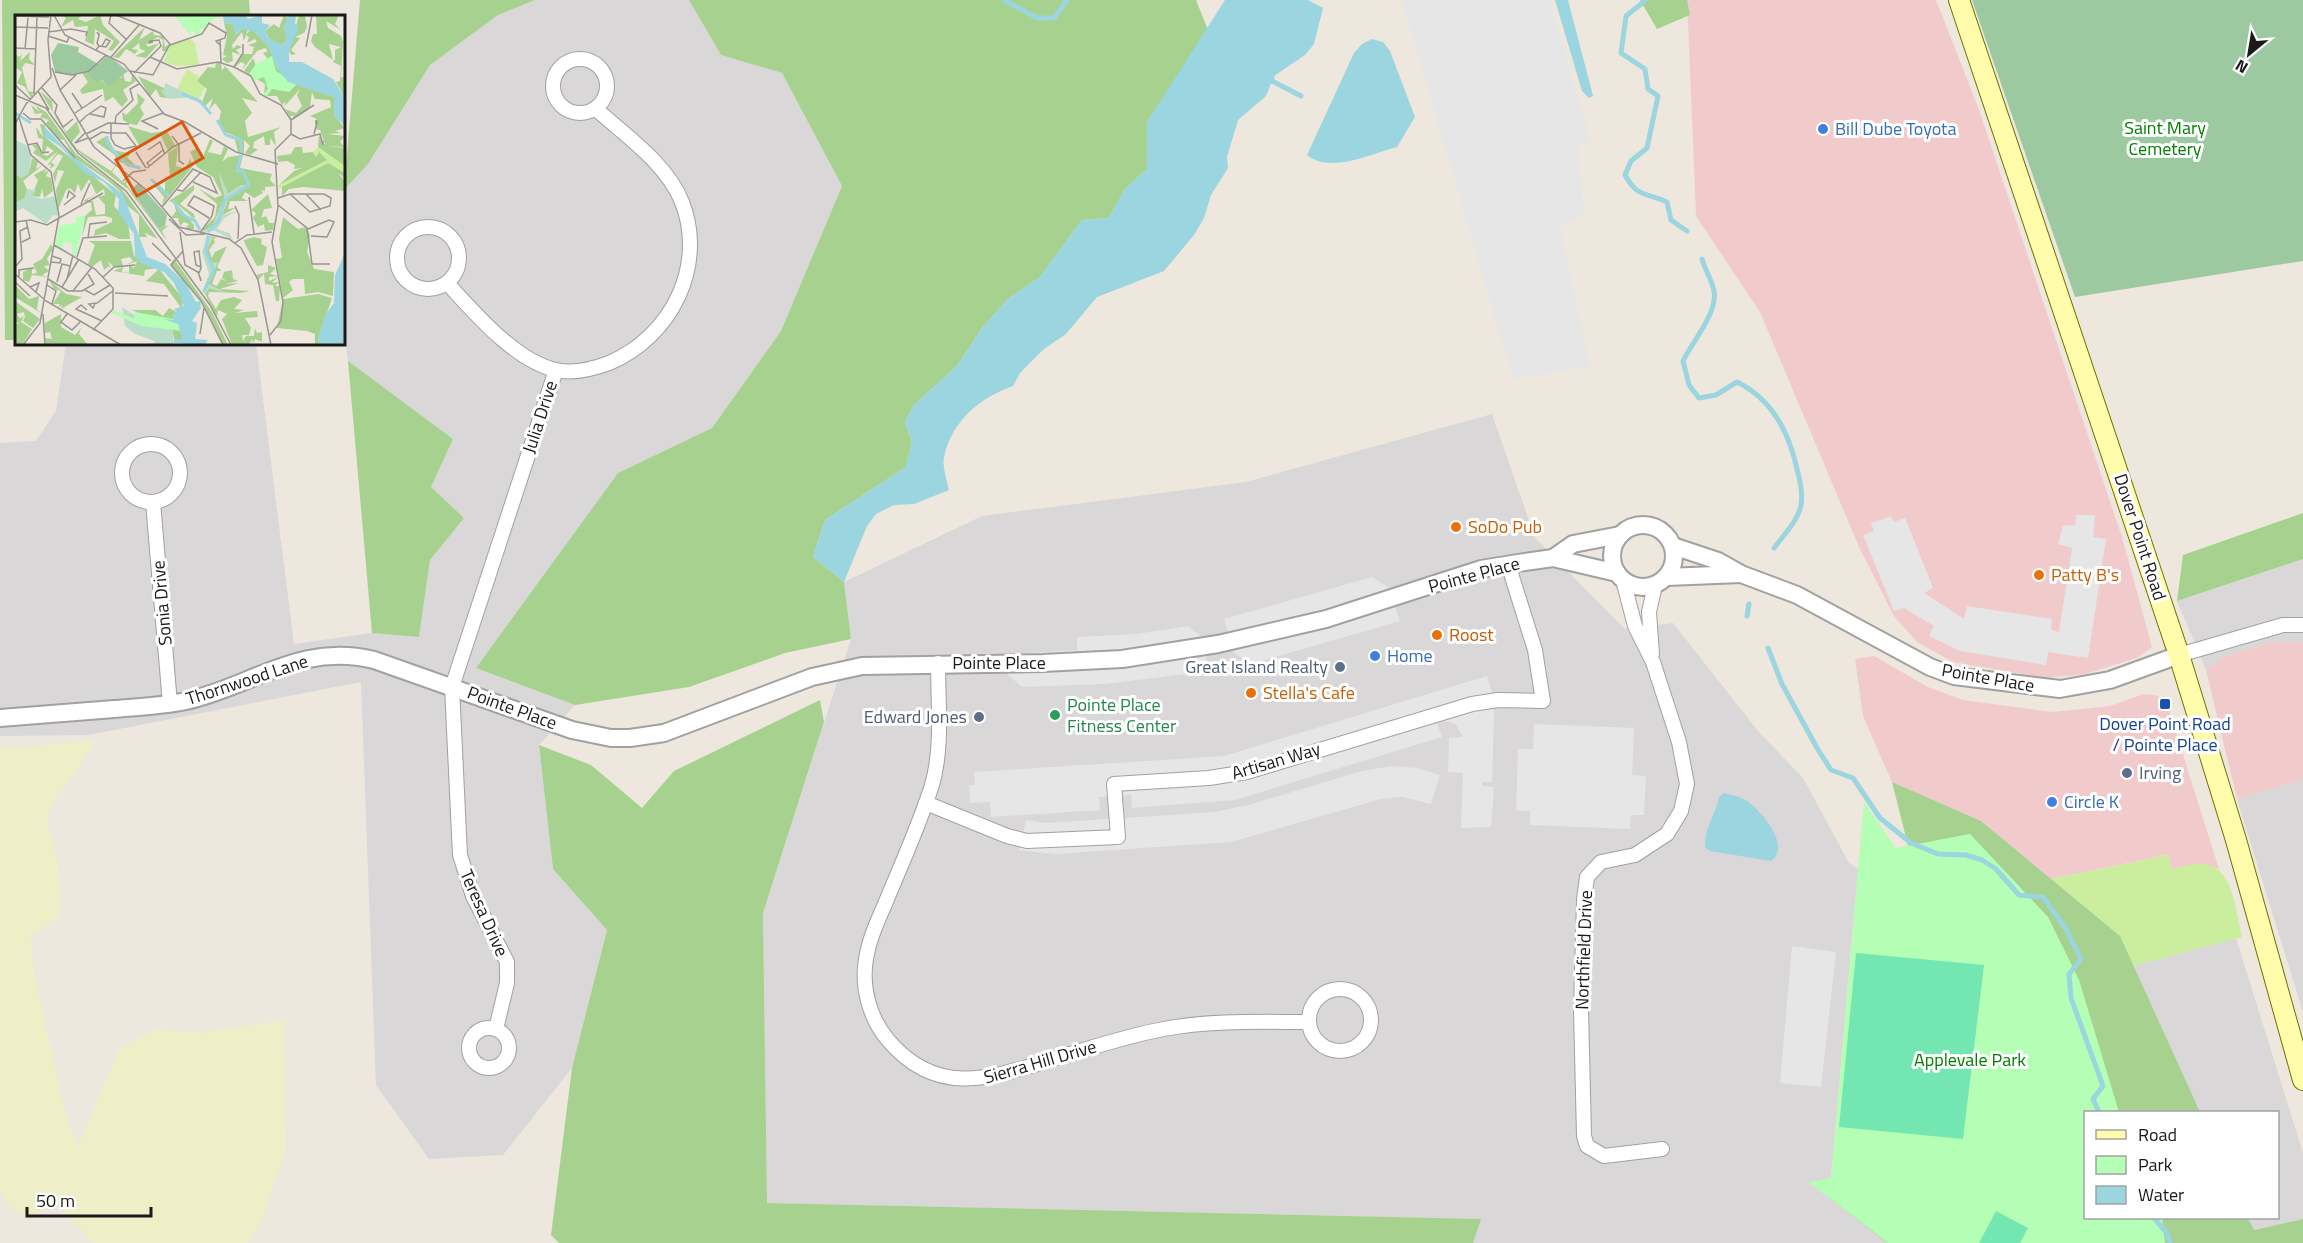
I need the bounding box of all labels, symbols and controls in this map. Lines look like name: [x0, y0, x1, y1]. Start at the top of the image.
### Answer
inset map: [15, 15, 345, 345]
north arrow: [2219, 24, 2279, 84]
text: N: [2231, 54, 2252, 80]
park label: Saint Mary Cemetery: [2124, 114, 2206, 162]
place label: Bill Dube Toyota: [1835, 115, 1956, 142]
marker: Bill Dube Toyota: [1816, 122, 1830, 136]
street label: Julia Drive: [515, 377, 564, 457]
street label: Dover Point Road: [2107, 470, 2174, 604]
place label: SoDo Pub: [1468, 513, 1542, 540]
marker: SoDo Pub: [1449, 520, 1463, 534]
street label: Pointe Place: [1425, 549, 1523, 600]
street label: Sonia Drive: [144, 559, 179, 647]
place label: Patty B's: [2051, 561, 2119, 588]
marker: Patty B's: [2032, 568, 2046, 582]
place label: Roost: [1449, 621, 1494, 648]
marker: Roost: [1430, 628, 1444, 642]
place label: Home: [1387, 642, 1433, 669]
street label: Thornwood Lane: [182, 647, 311, 712]
street label: Pointe Place: [952, 649, 1046, 676]
marker: Home: [1368, 649, 1382, 663]
place label: Great Island Realty: [1185, 653, 1328, 680]
street label: Pointe Place: [1940, 656, 2037, 699]
marker: Great Island Realty: [1333, 660, 1347, 674]
street label: Pointe Place: [464, 679, 561, 736]
place label: Stella's Cafe: [1263, 679, 1355, 706]
marker: Stella's Cafe: [1244, 686, 1258, 700]
place label: Pointe Place Fitness Center: [1067, 691, 1176, 739]
marker: Dover Point Road / Pointe Place: [2158, 697, 2172, 711]
place label: Edward Jones: [864, 703, 967, 730]
marker: Pointe Place Fitness Center: [1048, 708, 1062, 722]
marker: Edward Jones: [972, 710, 986, 724]
place label: Dover Point Road / Pointe Place: [2099, 710, 2231, 758]
street label: Artisan Way: [1228, 735, 1324, 786]
place label: Irving: [2139, 759, 2181, 786]
marker: Irving: [2120, 766, 2134, 780]
place label: Circle K: [2064, 788, 2119, 815]
marker: Circle K: [2045, 795, 2059, 809]
street label: Teresa Drive: [453, 865, 516, 961]
street label: Northfield Drive: [1568, 890, 1599, 1010]
street label: Sierra Hill Drive: [980, 1033, 1099, 1090]
park label: Applevale Park: [1914, 1046, 2026, 1073]
legend: [2084, 1111, 2279, 1219]
text: Road: [2138, 1121, 2177, 1148]
text: Park: [2138, 1151, 2173, 1178]
scale bar: [27, 1180, 152, 1218]
text: Water: [2138, 1181, 2184, 1208]
text: 50 m: [36, 1187, 75, 1214]

